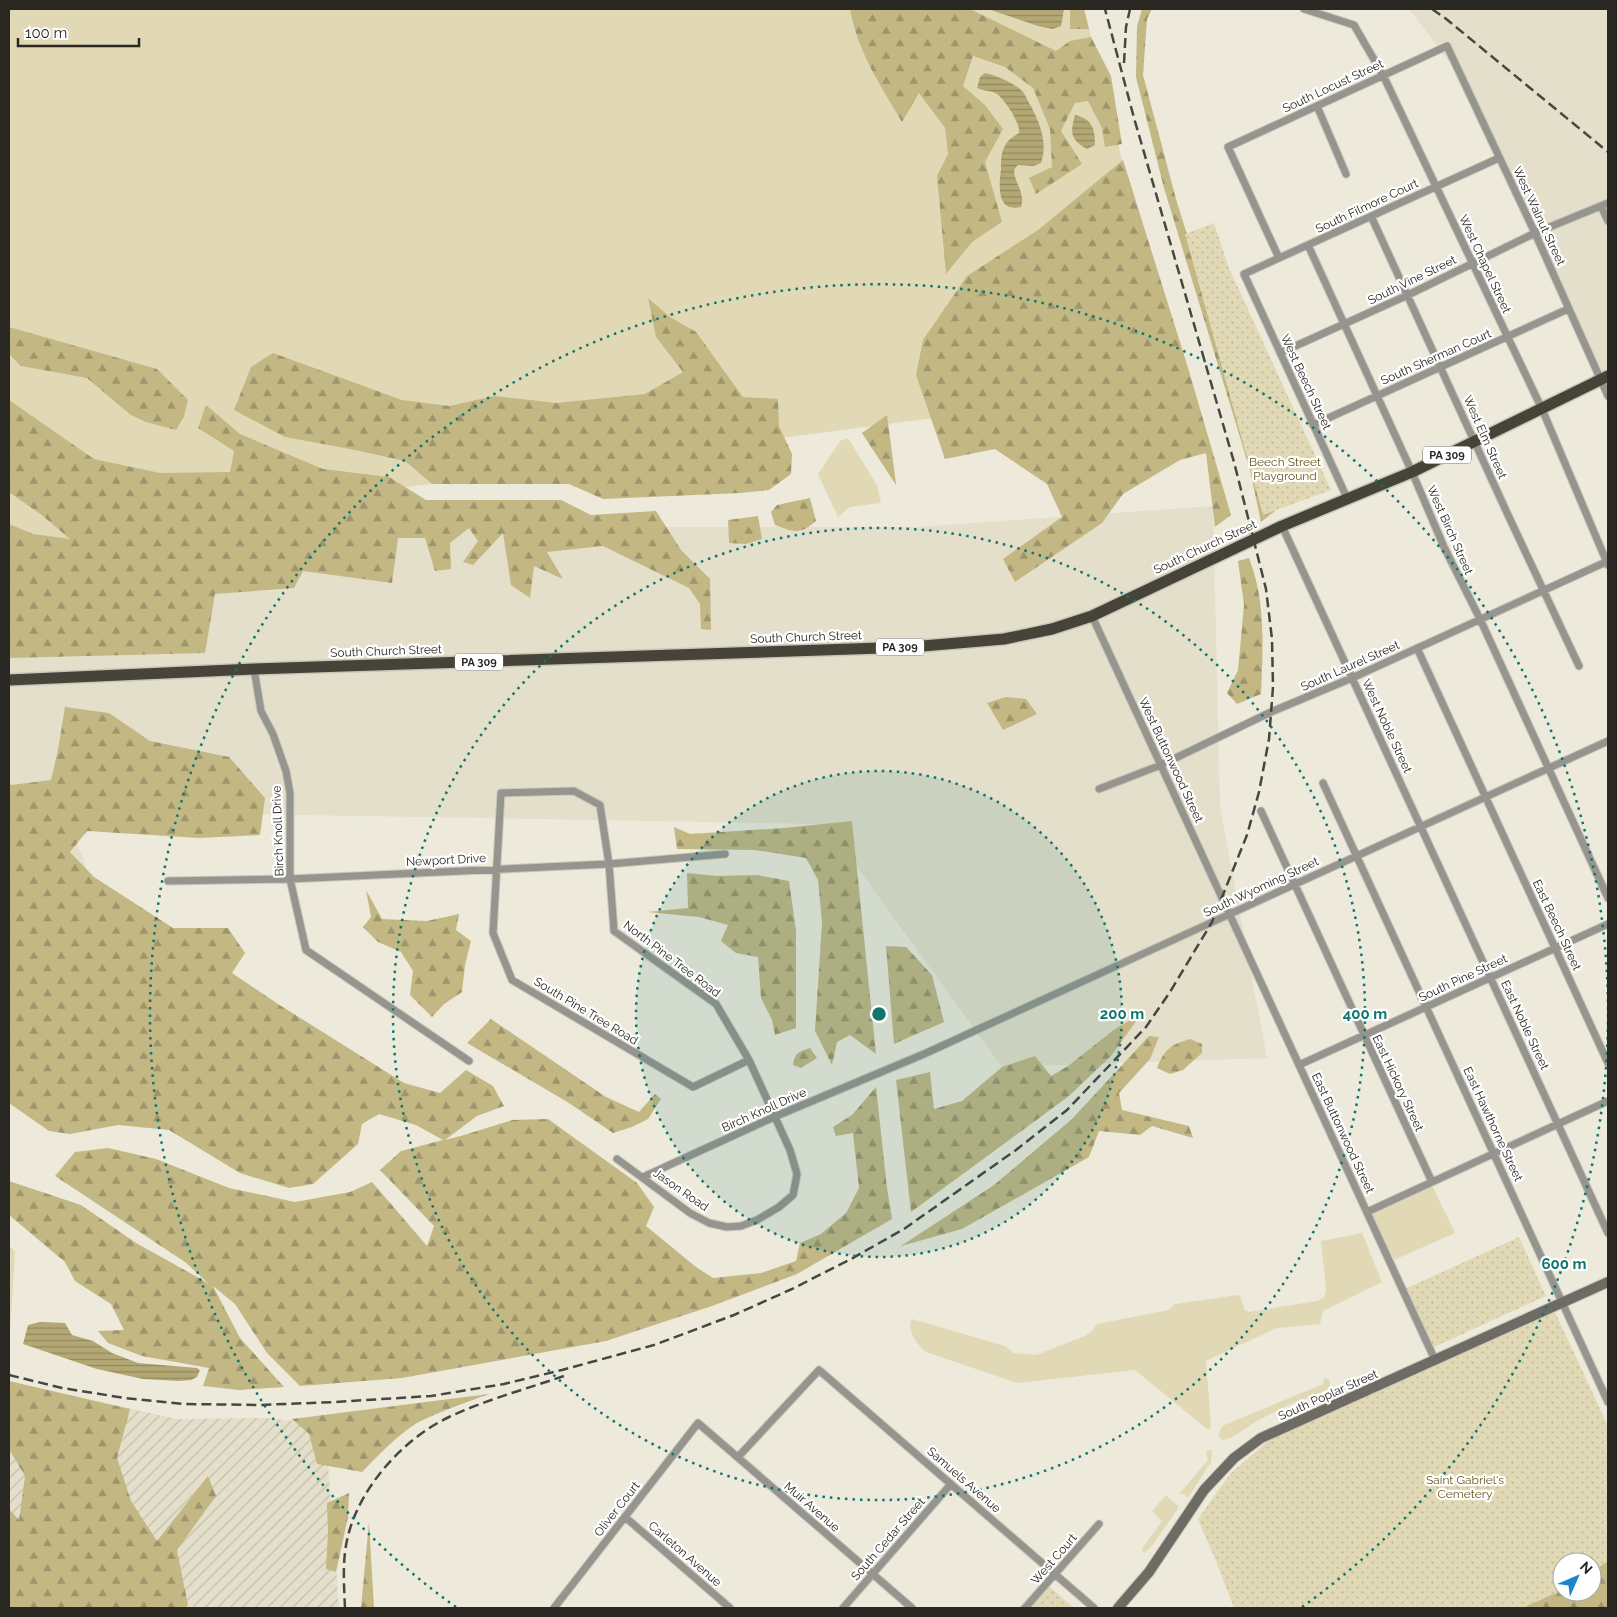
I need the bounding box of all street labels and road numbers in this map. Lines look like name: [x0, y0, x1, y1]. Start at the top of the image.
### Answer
street label: South Locust Street: [1280, 57, 1386, 115]
street label: West Walnut Street: [1510, 164, 1568, 268]
street label: South Filmore Court: [1313, 176, 1421, 236]
street label: West Chapel Street: [1456, 212, 1514, 316]
street label: South Vine Street: [1366, 253, 1458, 307]
street label: South Sherman Court: [1379, 326, 1493, 388]
street label: West Beech Street: [1278, 332, 1334, 432]
street label: West Elm Street: [1460, 393, 1510, 481]
road number: PA 309: [1423, 446, 1471, 464]
street label: West Birch Street: [1424, 483, 1476, 577]
street label: South Church Street: [1151, 517, 1259, 577]
street label: South Church Street: [750, 628, 862, 646]
road number: PA 309: [876, 638, 924, 656]
street label: South Laurel Street: [1298, 638, 1402, 694]
street label: South Church Street: [330, 642, 442, 660]
road number: PA 309: [455, 654, 503, 670]
street label: West Noble Street: [1359, 677, 1415, 775]
street label: West Buttonwood Street: [1136, 695, 1206, 825]
street label: Birch Knoll Drive: [269, 785, 287, 877]
street label: Newport Drive: [406, 851, 486, 869]
street label: South Wyoming Street: [1201, 854, 1321, 920]
street label: East Beech Street: [1530, 877, 1584, 973]
street label: North Pine Tree Road: [621, 918, 723, 1000]
street label: South Pine Street: [1417, 951, 1509, 1005]
street label: South Pine Tree Road: [532, 974, 640, 1048]
street label: East Noble Street: [1498, 978, 1552, 1072]
street label: East Hickory Street: [1370, 1033, 1426, 1133]
street label: East Hawthorne Street: [1460, 1065, 1526, 1183]
street label: East Buttonwood Street: [1309, 1071, 1377, 1195]
street label: Birch Knoll Drive: [720, 1085, 808, 1135]
street label: Jason Road: [651, 1166, 711, 1214]
street label: South Poplar Street: [1276, 1367, 1380, 1423]
street label: Samuels Avenue: [924, 1444, 1004, 1516]
street label: Oliver Court: [591, 1479, 643, 1539]
street label: Muir Avenue: [781, 1479, 843, 1535]
street label: South Cedar Street: [848, 1495, 928, 1583]
street label: Carleton Avenue: [646, 1519, 724, 1589]
street label: West Court: [1028, 1531, 1080, 1587]

